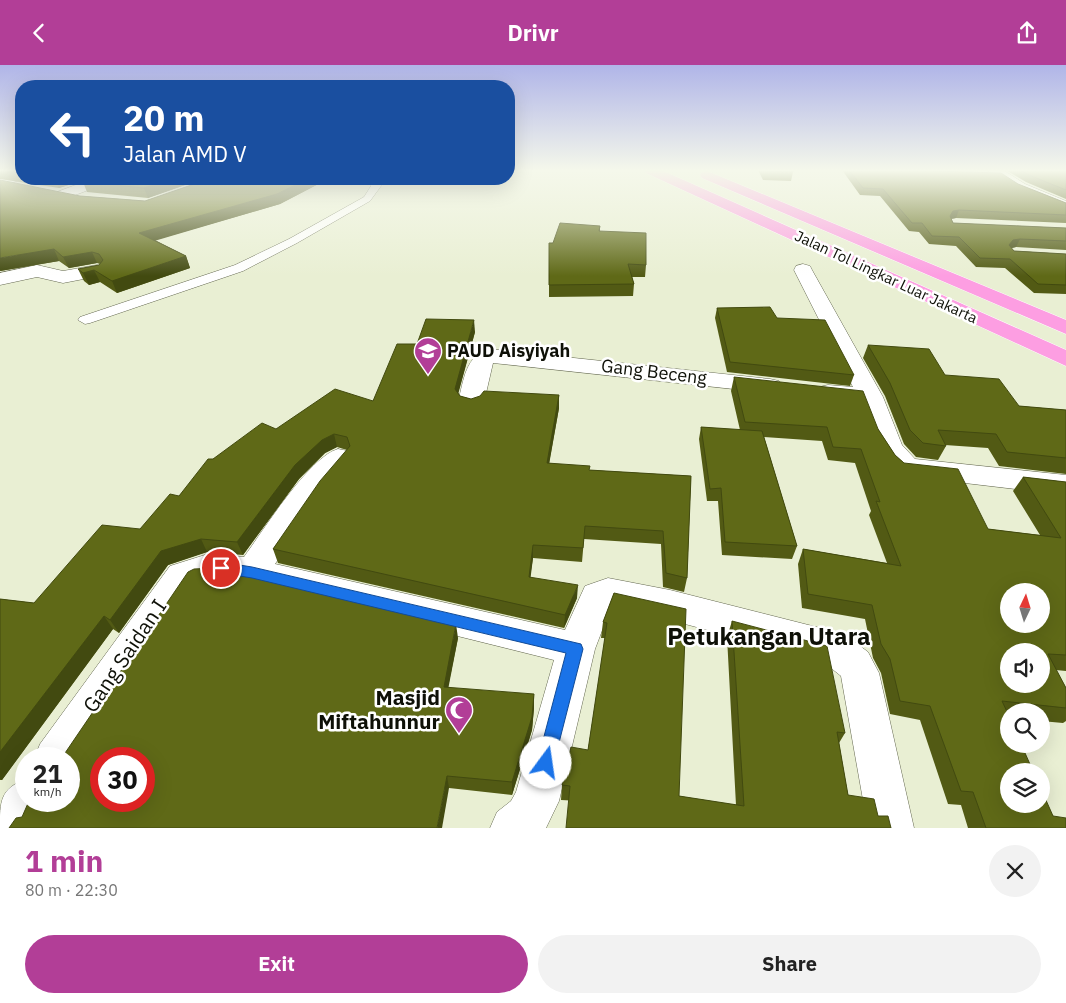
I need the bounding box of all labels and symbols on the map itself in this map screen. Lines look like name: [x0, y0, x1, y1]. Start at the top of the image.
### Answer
street label: Jalan Tol Lingkar Luar Jakarta: [792, 226, 981, 327]
school or university icon: PAUD Aisyiyah: [413, 336, 443, 375]
place label: PAUD Aisyiyah: [447, 339, 570, 362]
street label: Gang Beceng: [600, 354, 709, 389]
pin: [200, 547, 242, 589]
north arrow: [1000, 583, 1050, 633]
street label: Gang Saidan I: [76, 593, 172, 718]
district label: Petukangan Utara: [667, 620, 871, 652]
place label: Masjid Miftahunnur: [318, 683, 441, 735]
mosque icon: Masjid Miftahunnur: [444, 695, 474, 734]
position arrow: [519, 736, 571, 788]
speed limit sign: 30: [90, 747, 155, 812]

